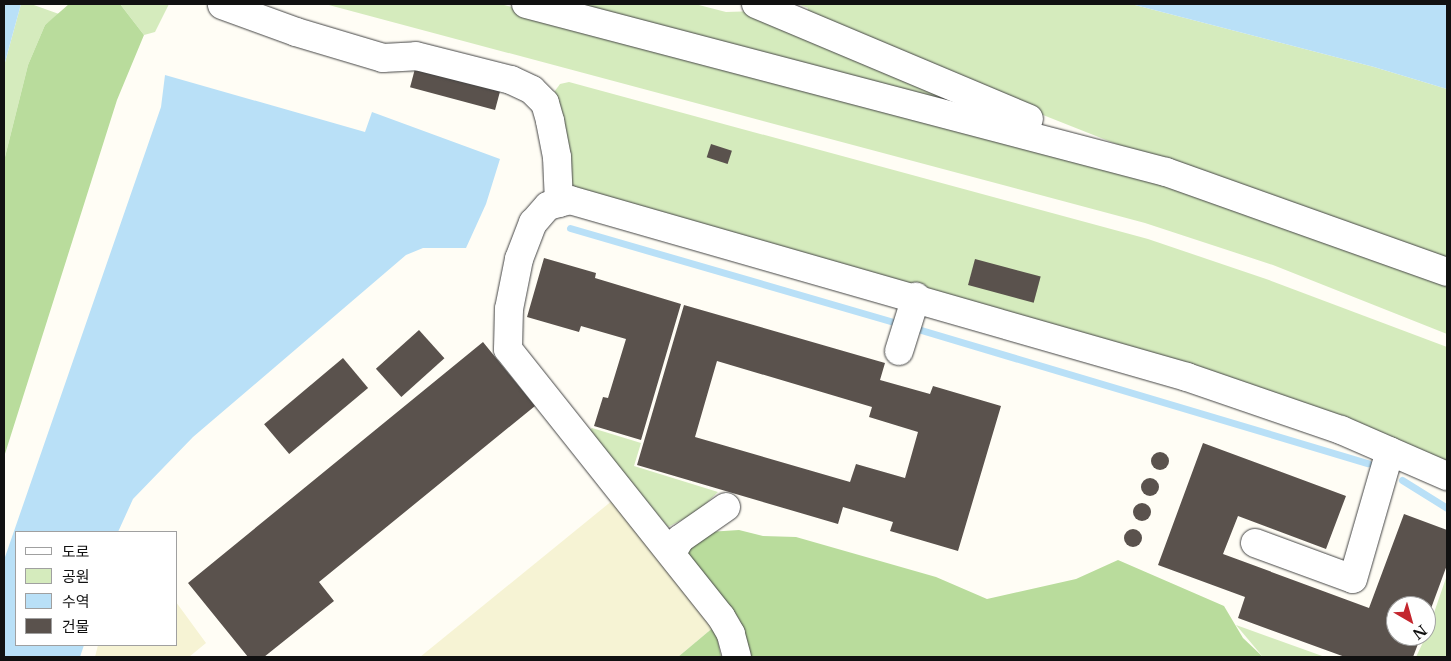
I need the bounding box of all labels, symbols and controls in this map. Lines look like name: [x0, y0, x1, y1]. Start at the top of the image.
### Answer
legend: [15, 531, 178, 646]
text: 도로: [62, 542, 90, 561]
text: 공원: [62, 567, 90, 586]
text: 수역: [62, 592, 90, 611]
north arrow: [1386, 596, 1436, 646]
text: 건물: [62, 617, 90, 636]
text: N: [1409, 621, 1430, 643]

